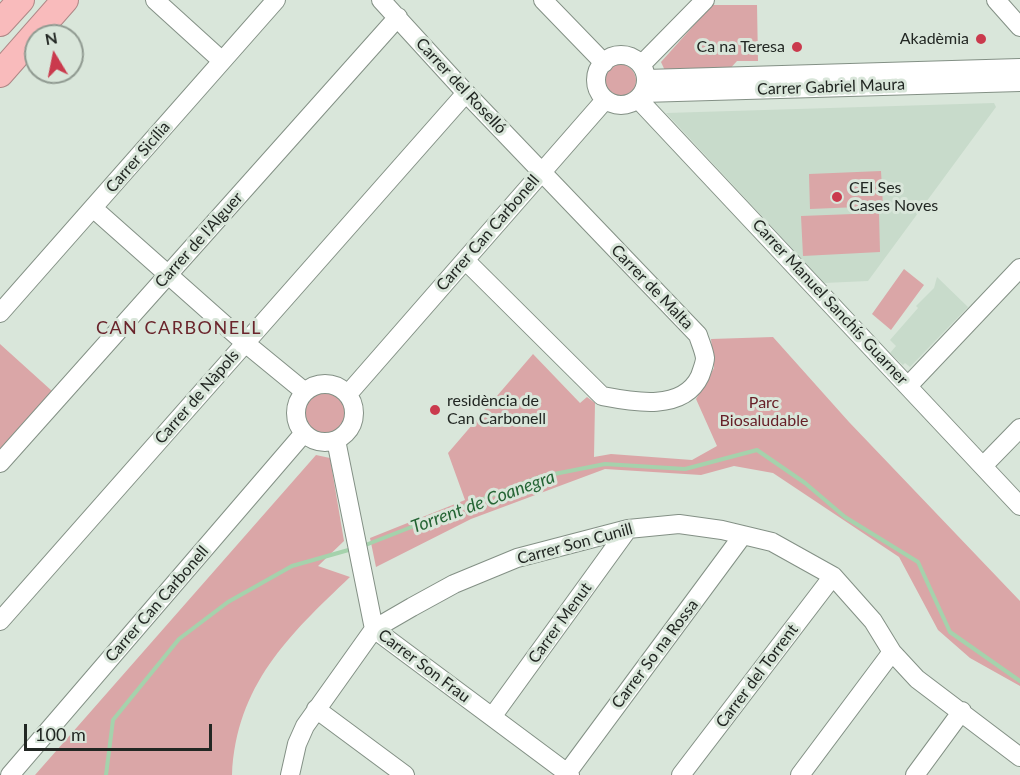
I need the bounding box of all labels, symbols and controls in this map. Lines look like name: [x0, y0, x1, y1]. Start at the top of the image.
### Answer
north arrow: [24, 24, 84, 84]
text: N: [43, 27, 59, 48]
place label: Akadèmia: [900, 29, 969, 49]
marker: Akadèmia: [974, 32, 988, 46]
street label: Carrer del Roselló: [412, 34, 510, 138]
place label: Ca na Teresa: [697, 37, 785, 57]
marker: Ca na Teresa: [790, 40, 804, 54]
street label: Carrer Gabriel Maura: [757, 75, 905, 99]
street label: Carrer Sicília: [102, 117, 174, 197]
street label: Carrer Can Carbonell: [432, 171, 544, 295]
place label: CEI Ses Cases Noves: [849, 178, 938, 216]
street label: Carrer de l'Alguer: [151, 188, 247, 292]
marker: CEI Ses Cases Noves: [830, 190, 844, 204]
street label: Carrer Manuel Sanchís Guarner: [748, 215, 912, 389]
street label: Carrer de Malta: [607, 241, 697, 333]
district label: CAN CARBONELL: [96, 317, 262, 339]
street label: Carrer de Nàpols: [151, 346, 243, 448]
place label: residència de Can Carbonell: [447, 391, 546, 429]
park label: Parc Biosaludable: [720, 393, 808, 431]
marker: residència de Can Carbonell: [428, 403, 442, 417]
water label: Torrent de Coanegra: [408, 466, 558, 538]
street label: Carrer Son Cunill: [515, 519, 635, 569]
street label: Carrer Can Carbonell: [101, 542, 213, 666]
street label: Carrer Menut: [524, 579, 596, 667]
street label: Carrer So na Rossa: [608, 596, 702, 712]
street label: Carrer del Torrent: [712, 621, 802, 731]
street label: Carrer Son Frau: [374, 625, 474, 707]
scale bar: [27, 712, 214, 750]
text: 100 m: [35, 723, 86, 745]

